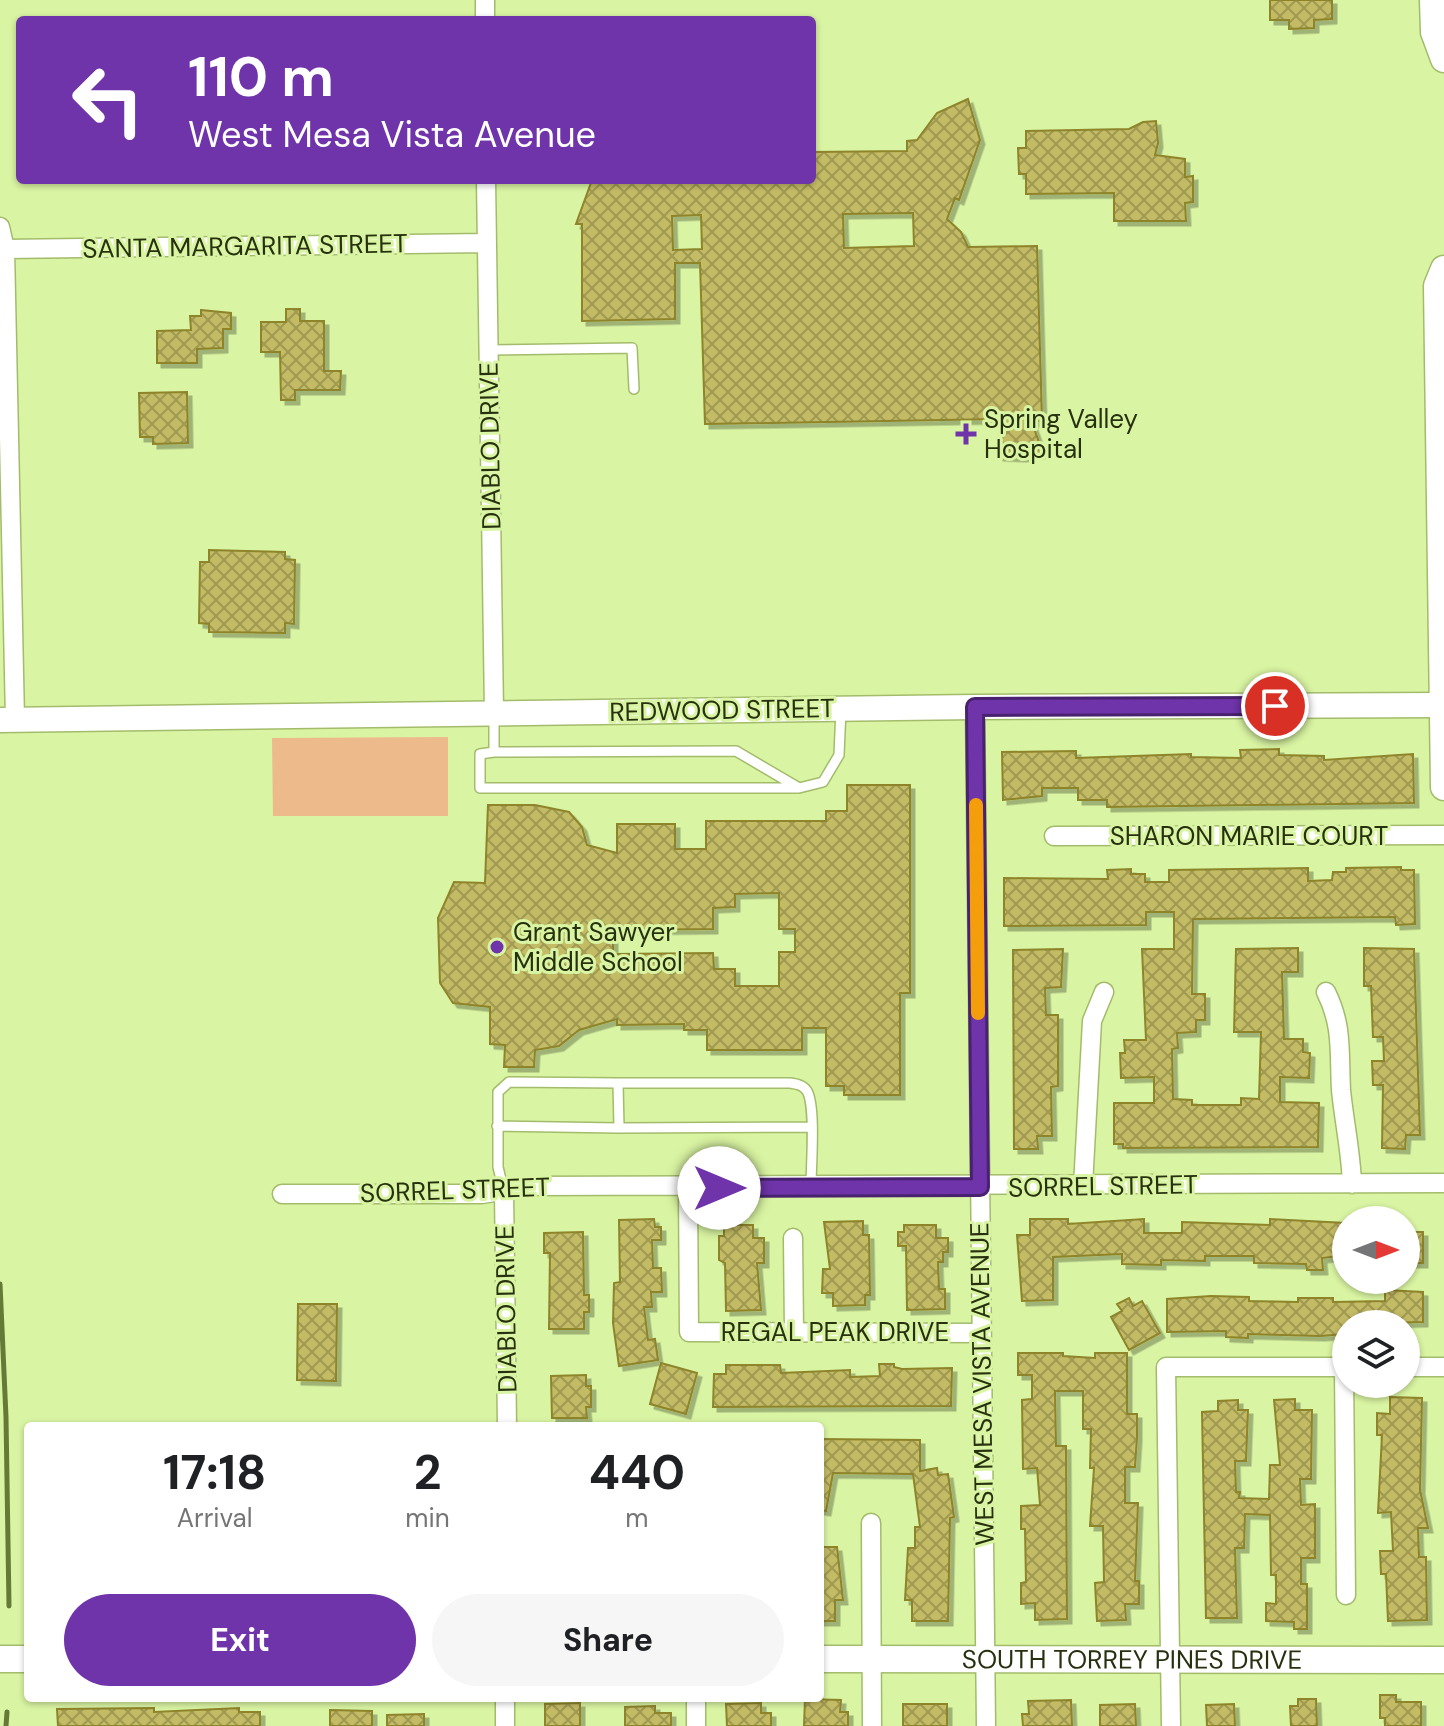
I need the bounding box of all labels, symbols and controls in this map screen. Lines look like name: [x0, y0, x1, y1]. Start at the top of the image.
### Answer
text: 110 m: [188, 40, 334, 113]
icon: left: [56, 48, 160, 152]
text: West Mesa Vista Avenue: [188, 111, 596, 158]
street label: SANTA MARGARITA STREET: [82, 226, 408, 266]
street label: DIABLO DRIVE: [472, 362, 508, 530]
place label: Spring Valley Hospital: [984, 402, 1138, 466]
marker: Spring Valley Hospital: [955, 423, 977, 445]
pin: [1241, 672, 1309, 740]
icon: arrive: [1253, 684, 1297, 728]
street label: REDWOOD STREET: [609, 691, 835, 729]
street label: SHARON MARIE COURT: [1110, 819, 1388, 853]
place label: Grant Sawyer Middle School: [513, 915, 683, 979]
marker: Grant Sawyer Middle School: [488, 938, 506, 956]
position arrow: [677, 1146, 761, 1230]
street label: SORREL STREET: [1008, 1167, 1198, 1205]
street label: SORREL STREET: [359, 1170, 551, 1210]
north arrow: [1332, 1206, 1420, 1294]
map controls: [1332, 1206, 1420, 1398]
street label: WEST MESA VISTA AVENUE: [962, 1222, 1002, 1546]
street label: DIABLO DRIVE: [488, 1225, 524, 1393]
button: layers: [1332, 1310, 1420, 1398]
street label: REGAL PEAK DRIVE: [721, 1315, 949, 1349]
text: 17:18: [163, 1441, 266, 1504]
text: 2: [414, 1441, 441, 1504]
text: 440: [589, 1441, 685, 1504]
text: Arrival: [177, 1501, 253, 1535]
text: min: [405, 1501, 450, 1535]
text: m: [625, 1501, 648, 1535]
button: Exit: [64, 1594, 416, 1686]
button: Share: [432, 1594, 784, 1686]
street label: SOUTH TORREY PINES DRIVE: [962, 1642, 1302, 1677]

